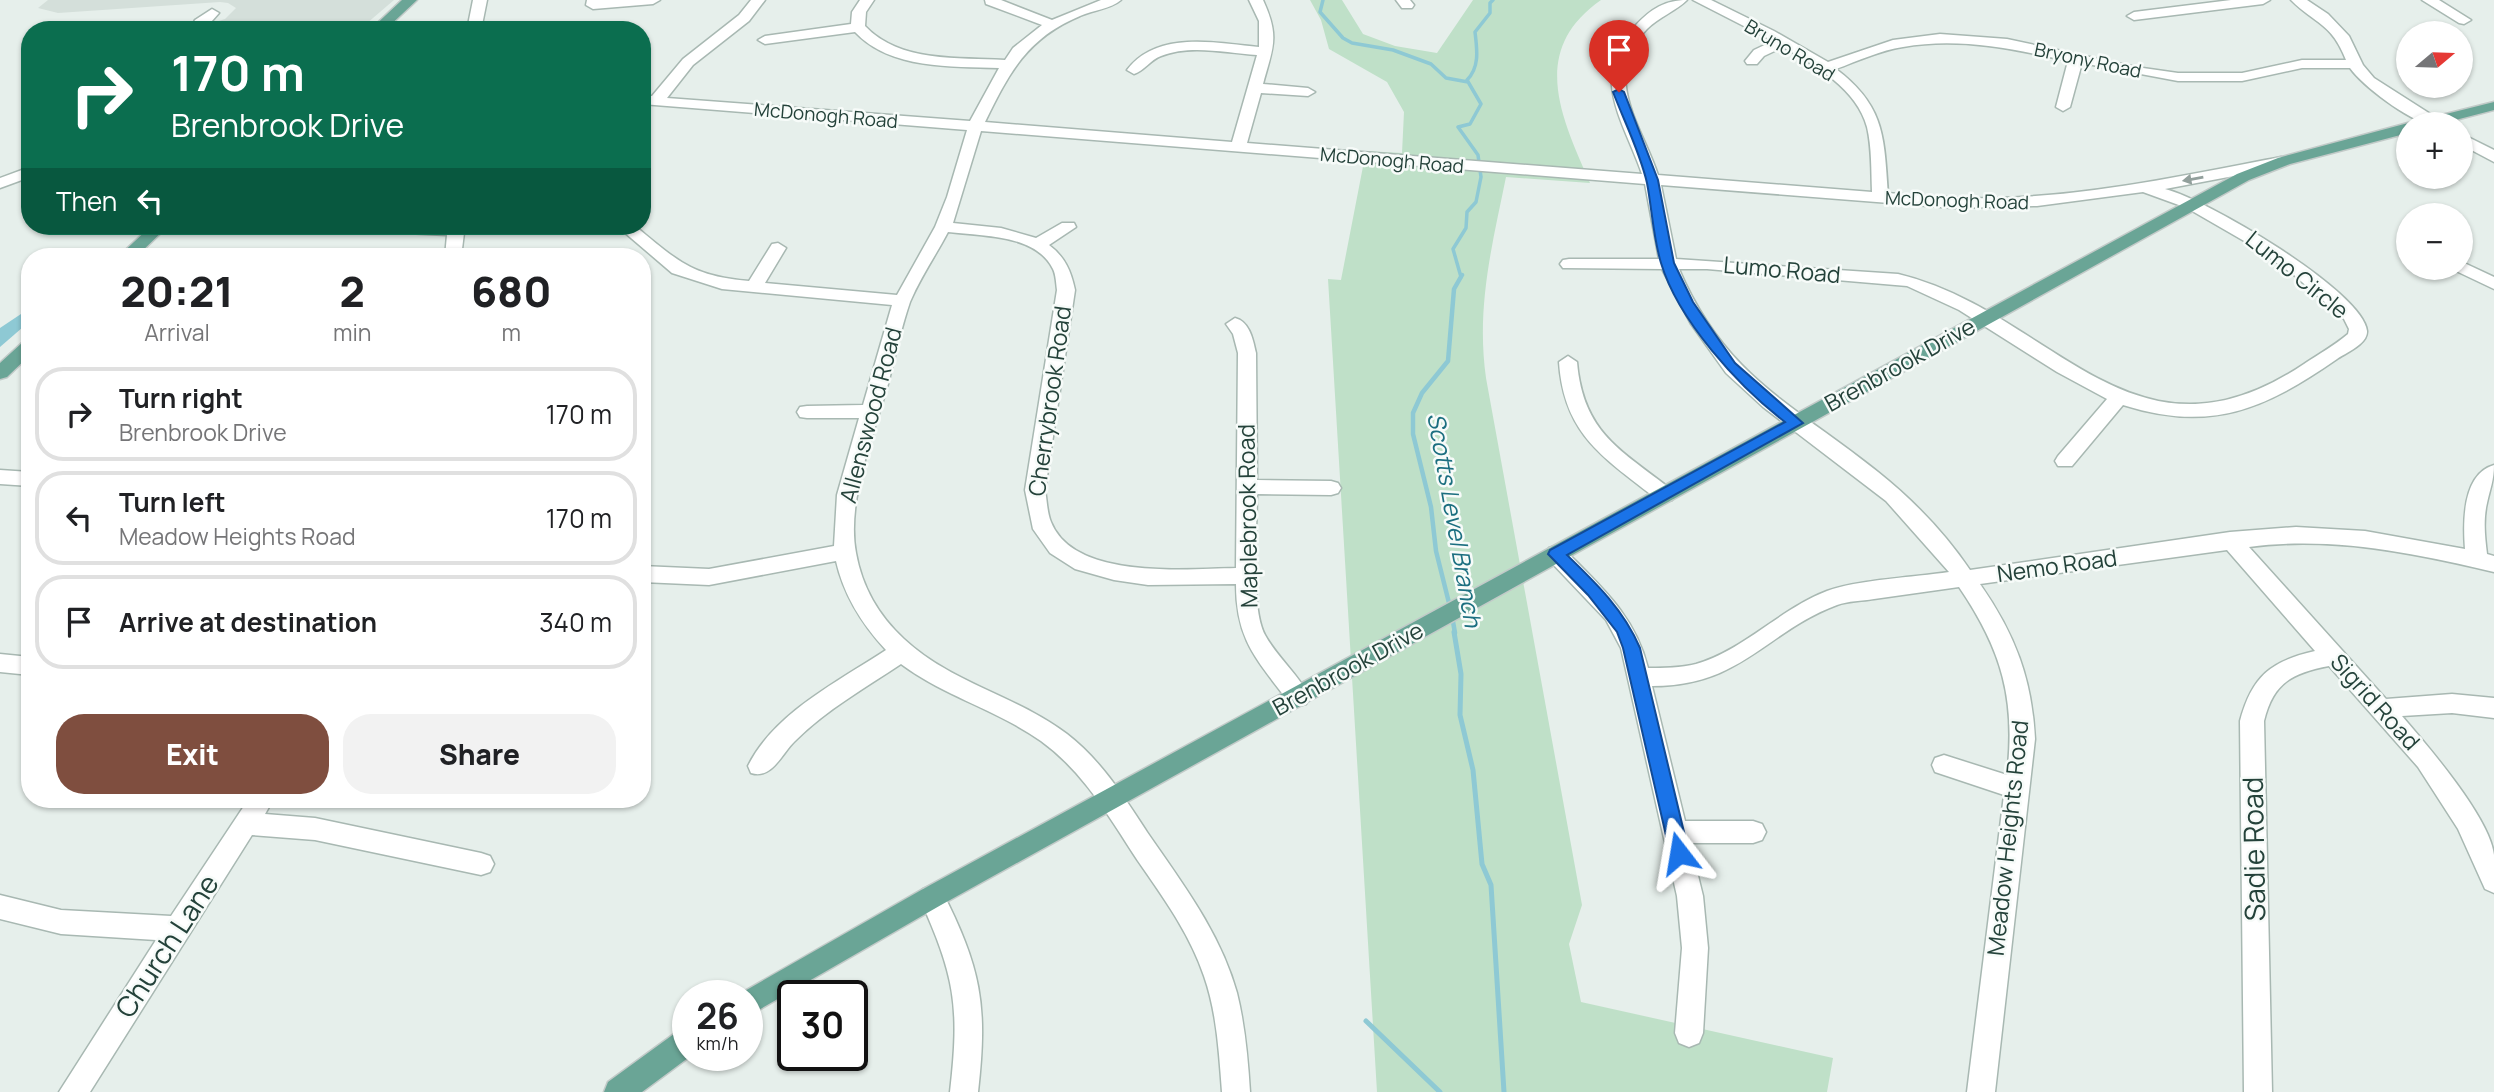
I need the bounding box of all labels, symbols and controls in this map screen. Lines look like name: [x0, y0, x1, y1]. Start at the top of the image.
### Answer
street label: Bruno Road: [1740, 13, 1840, 87]
pin: [1589, 20, 1649, 92]
north arrow: [2396, 21, 2473, 98]
map controls: [2396, 21, 2473, 280]
icon: arrive: [1600, 31, 1638, 69]
street label: Bryony Road: [2032, 36, 2144, 84]
text: 170 m: [171, 39, 305, 106]
icon: right: [56, 49, 147, 140]
street label: McDonogh Road: [753, 96, 899, 134]
text: Brenbrook Drive: [171, 103, 404, 147]
button: +: [2396, 112, 2473, 189]
street label: McDonogh Road: [1319, 141, 1465, 179]
one-way arrow: [2182, 173, 2204, 184]
icon: left: [131, 182, 169, 220]
text: Then: [56, 183, 117, 219]
street label: McDonogh Road: [1884, 184, 2030, 216]
button: −: [2396, 203, 2473, 280]
street label: Lumo Circle: [2239, 223, 2356, 326]
street label: Lumo Road: [1722, 248, 1842, 290]
text: 20:21: [120, 262, 234, 320]
text: 2: [340, 262, 365, 320]
text: 680: [471, 262, 552, 320]
street label: Cherrybrook Road: [1020, 304, 1078, 498]
street label: Brenbrook Drive: [1818, 310, 1981, 419]
text: Arrival: [144, 316, 210, 348]
text: min: [333, 316, 372, 348]
text: m: [501, 316, 521, 348]
street label: Allenswood Road: [831, 323, 909, 506]
text: Turn right: [119, 380, 243, 416]
icon: right: [60, 395, 98, 433]
text: 170 m: [546, 396, 612, 432]
water label: Scotts Level Branch: [1420, 410, 1491, 630]
text: Brenbrook Drive: [119, 416, 287, 448]
street label: Maplebrook Road: [1229, 424, 1265, 608]
text: Turn left: [119, 484, 226, 520]
icon: left: [60, 499, 98, 537]
text: 170 m: [546, 500, 612, 536]
text: Meadow Heights Road: [119, 520, 356, 552]
street label: Nemo Road: [1995, 541, 2119, 589]
icon: arrive: [60, 603, 98, 641]
text: Arrive at destination: [119, 604, 377, 640]
text: 340 m: [539, 604, 612, 640]
street label: Brenbrook Drive: [1266, 614, 1429, 723]
street label: Sigrid Road: [2324, 646, 2428, 756]
button: Exit: [56, 714, 329, 794]
button: Share: [343, 714, 616, 794]
street label: Meadow Heights Road: [1979, 719, 2035, 957]
street label: Sadie Road: [2233, 777, 2273, 921]
position arrow: [1642, 816, 1716, 890]
street label: Church Lane: [106, 867, 227, 1024]
speed limit sign: 30: [777, 980, 868, 1071]
text: 26: [696, 992, 739, 1040]
text: km/h: [697, 1031, 738, 1055]

